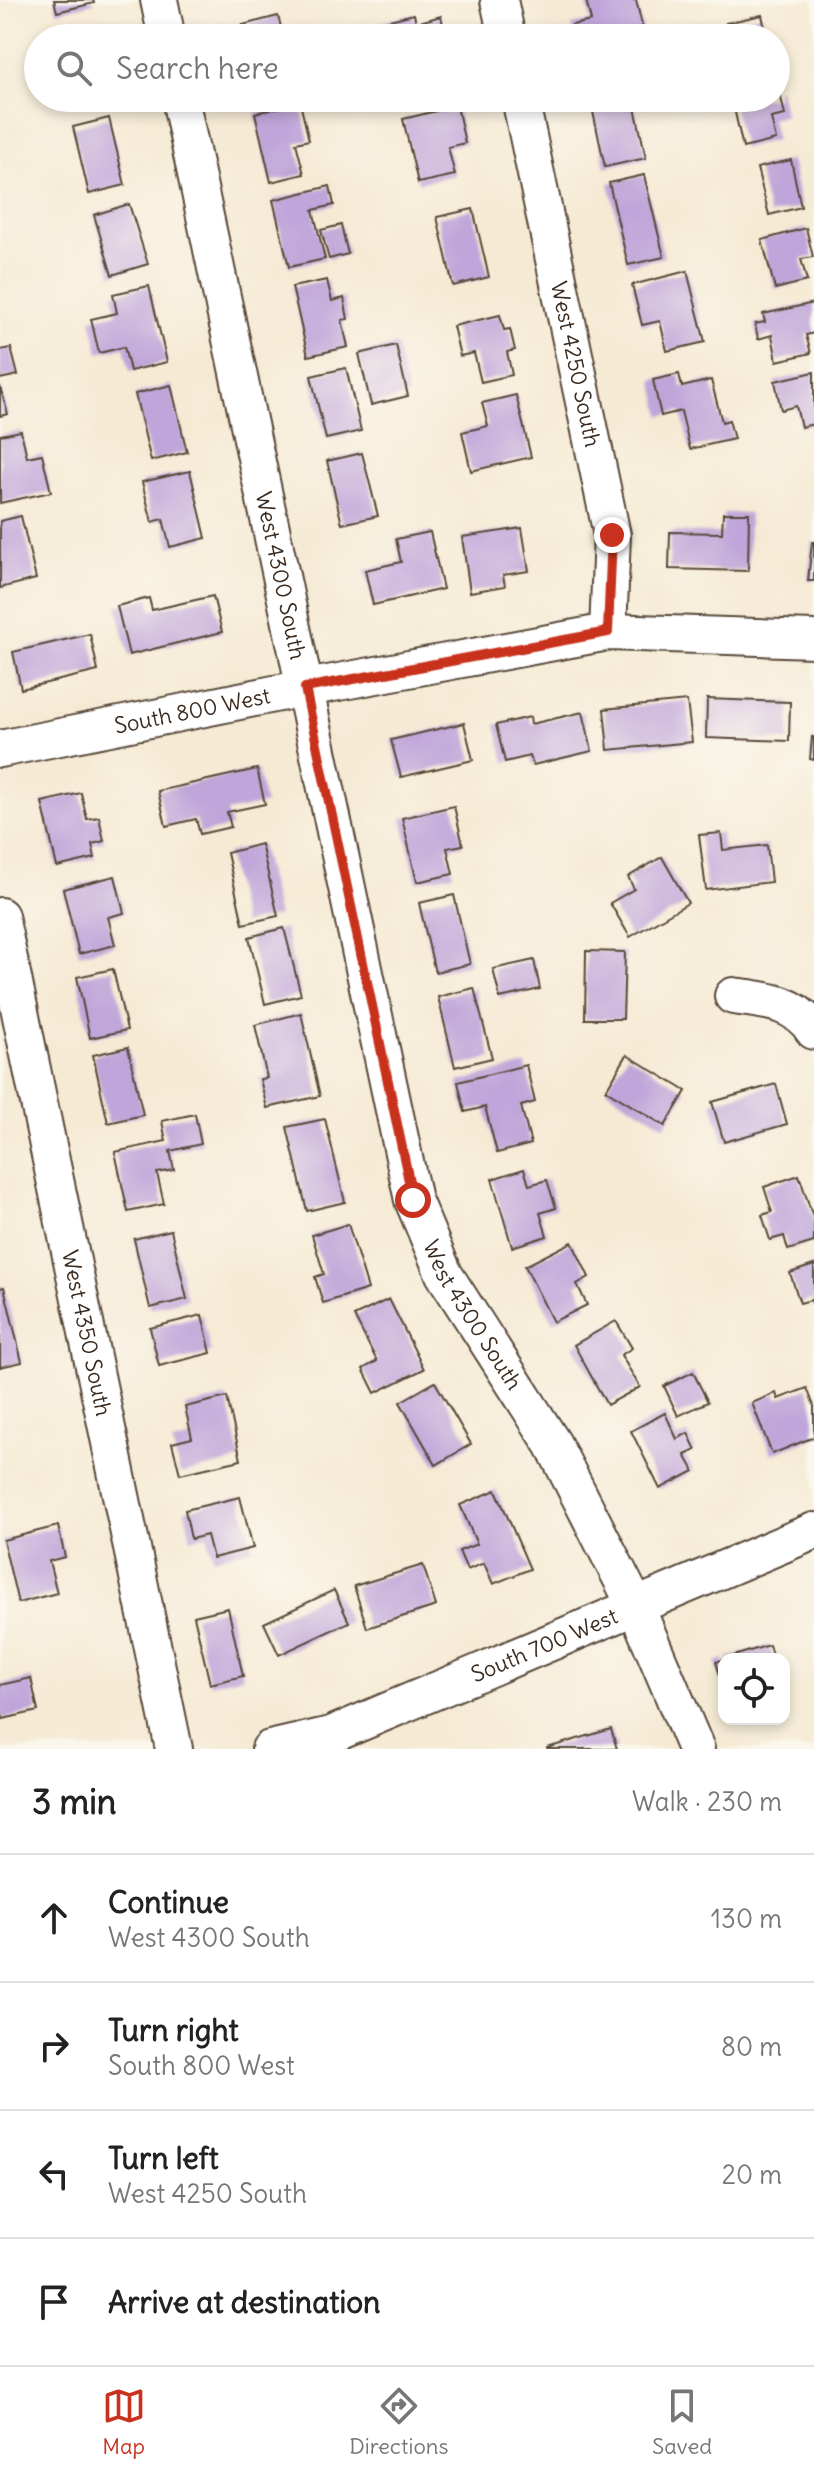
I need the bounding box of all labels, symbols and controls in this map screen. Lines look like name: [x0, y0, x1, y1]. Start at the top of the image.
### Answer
search box: [24, 24, 790, 112]
icon: search: [52, 46, 96, 90]
text: Search here: [116, 49, 279, 87]
street label: West 4250 South: [545, 279, 607, 449]
street label: West 4300 South: [250, 489, 312, 662]
route end: [594, 517, 630, 553]
street label: South 800 West: [112, 681, 272, 740]
route start: [395, 1182, 431, 1218]
street label: West 4300 South: [417, 1235, 529, 1395]
street label: West 4350 South: [56, 1247, 118, 1419]
street label: South 700 West: [467, 1602, 622, 1688]
map controls: [718, 1653, 790, 1725]
button: locate: [718, 1653, 790, 1725]
text: 3 min: [32, 1780, 117, 1823]
text: Walk · 230 m: [632, 1785, 782, 1818]
text: Continue: [108, 1883, 229, 1921]
icon: ahead: [32, 1896, 76, 1940]
text: 130 m: [711, 1902, 782, 1935]
text: West 4300 South: [108, 1921, 310, 1954]
text: Turn right: [108, 2011, 239, 2049]
icon: right: [32, 2024, 76, 2068]
text: 80 m: [721, 2030, 782, 2063]
text: South 800 West: [108, 2049, 295, 2082]
text: Turn left: [108, 2139, 219, 2177]
icon: left: [32, 2152, 76, 2196]
text: 20 m: [722, 2158, 782, 2191]
text: West 4250 South: [108, 2177, 307, 2210]
icon: arrive: [32, 2280, 76, 2324]
text: Arrive at destination: [108, 2283, 380, 2321]
tab: Map: [102, 2384, 146, 2460]
tab: Directions: [349, 2384, 449, 2460]
tab: Saved: [652, 2384, 712, 2460]

